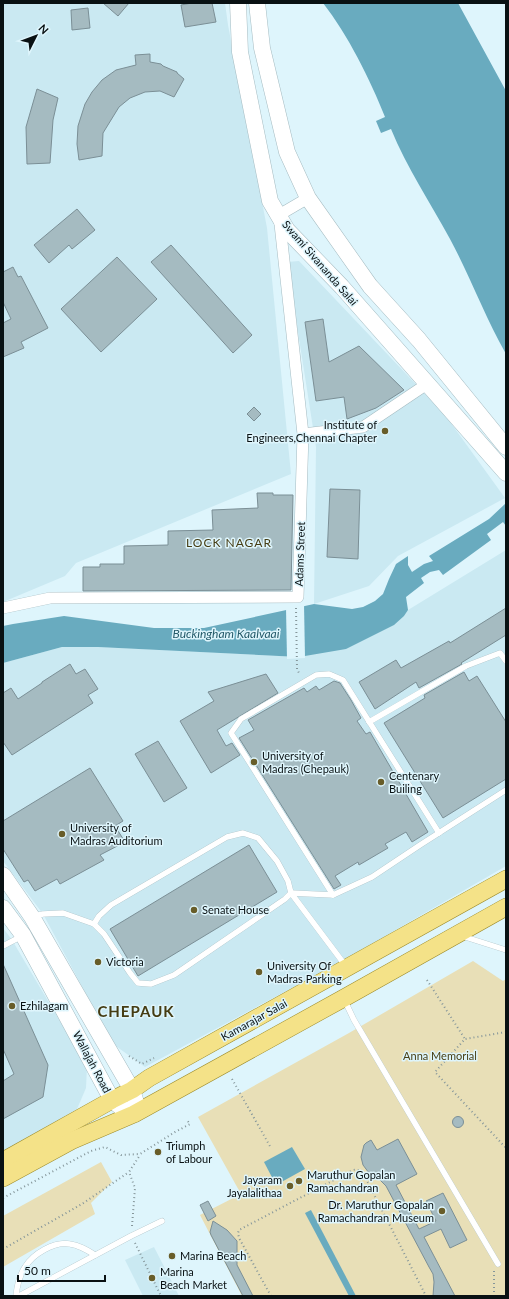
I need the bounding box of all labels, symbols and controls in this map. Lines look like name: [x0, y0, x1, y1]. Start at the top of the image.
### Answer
north arrow: [16, 16, 56, 56]
text: N: [36, 21, 51, 36]
street label: Swami Sivananda Salai: [280, 218, 361, 308]
place label: Institute of Engineers,Chennai Chapter: [246, 418, 377, 444]
marker: Institute of Engineers,Chennai Chapter: [380, 426, 390, 436]
street label: Adams Street: [292, 521, 307, 586]
district label: LOCK NAGAR: [186, 535, 272, 550]
water label: Buckingham Kaalvaai: [173, 626, 280, 641]
place label: University of Madras (Chepauk): [262, 749, 349, 775]
marker: University of Madras (Chepauk): [249, 757, 259, 767]
place label: Centenary Builing: [389, 769, 439, 795]
marker: Centenary Builing: [376, 777, 386, 787]
place label: University of Madras Auditorium: [70, 821, 163, 847]
marker: University of Madras Auditorium: [57, 829, 67, 839]
place label: Senate House: [202, 903, 269, 916]
marker: Senate House: [189, 905, 199, 915]
place label: Victoria: [106, 955, 144, 968]
marker: Victoria: [93, 957, 103, 967]
place label: University Of Madras Parking: [267, 959, 342, 985]
marker: University Of Madras Parking: [254, 967, 264, 977]
street label: Kamarajar Salai: [219, 996, 289, 1043]
place label: Ezhilagam: [20, 999, 68, 1012]
marker: Ezhilagam: [7, 1001, 17, 1011]
district label: CHEPAUK: [97, 1002, 175, 1020]
street label: Wallajah Road: [71, 1029, 114, 1095]
park label: Anna Memorial: [403, 1049, 477, 1062]
place label: Triumph of Labour: [166, 1139, 212, 1165]
marker: Triumph of Labour: [153, 1147, 163, 1157]
place label: Maruthur Gopalan Ramachandran: [307, 1168, 396, 1194]
place label: Jayaram Jayalalithaa: [227, 1173, 282, 1199]
marker: Maruthur Gopalan Ramachandran: [294, 1176, 304, 1186]
marker: Jayaram Jayalalithaa: [285, 1181, 295, 1191]
place label: Dr. Maruthur Gopalan Ramachandran Museum: [318, 1198, 434, 1224]
marker: Dr. Maruthur Gopalan Ramachandran Museum: [437, 1206, 447, 1216]
place label: Marina Beach: [180, 1249, 246, 1262]
marker: Marina Beach: [167, 1251, 177, 1261]
scale bar: [18, 1257, 105, 1283]
text: 50 m: [24, 1263, 51, 1278]
place label: Marina Beach Market: [160, 1265, 227, 1291]
marker: Marina Beach Market: [147, 1273, 157, 1283]

